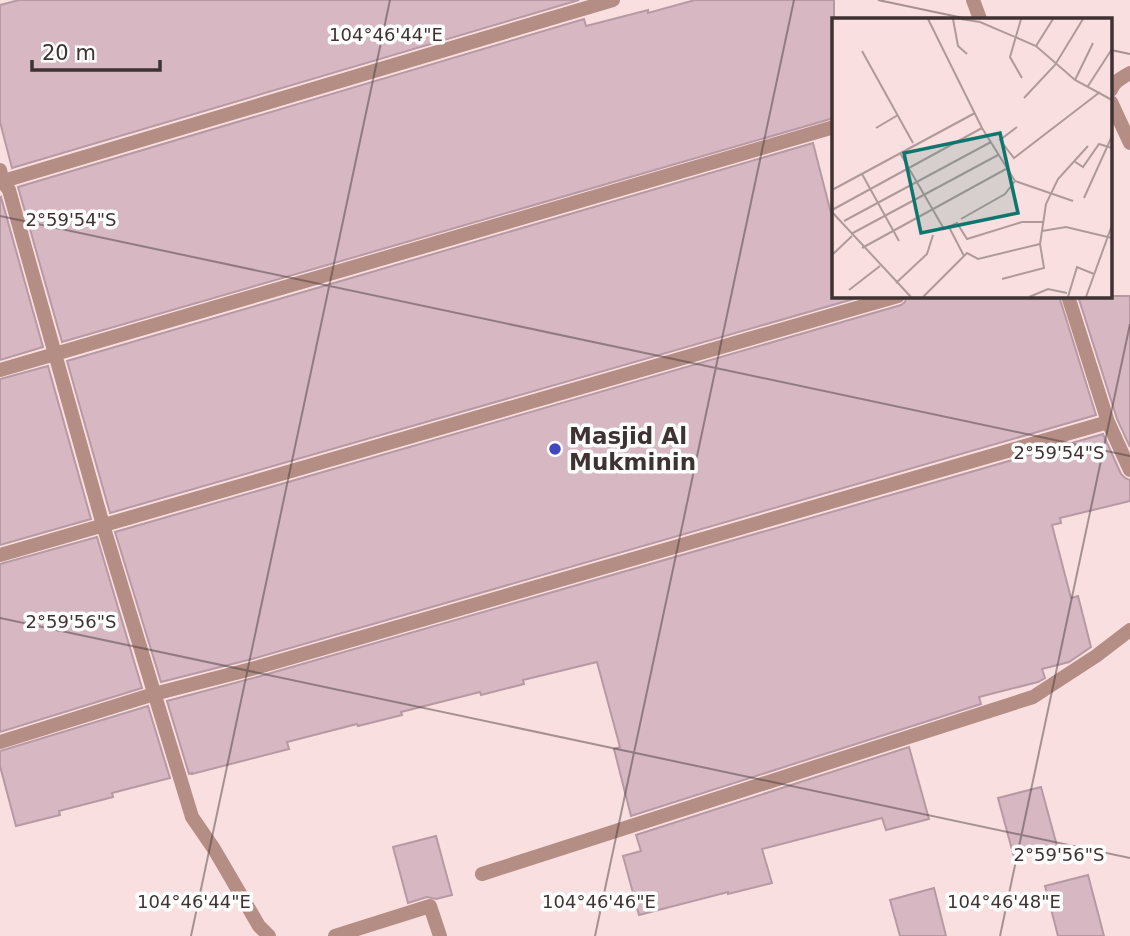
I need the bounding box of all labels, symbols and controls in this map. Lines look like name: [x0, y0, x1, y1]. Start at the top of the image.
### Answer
inset map: [832, 18, 1112, 298]
text: 104°46'44"E: [329, 24, 443, 45]
scale bar: [32, 28, 159, 72]
text: 20 m: [42, 41, 96, 65]
text: 2°59'54"S: [26, 209, 116, 230]
place label: Masjid Al Mukminin: [569, 423, 696, 475]
marker: Masjid Al Mukminin: [547, 441, 563, 457]
text: 2°59'54"S: [1014, 442, 1104, 463]
text: 2°59'56"S: [26, 611, 116, 632]
text: 2°59'56"S: [1014, 844, 1104, 865]
text: 104°46'44"E: [137, 891, 251, 912]
text: 104°46'46"E: [542, 891, 656, 912]
text: 104°46'48"E: [947, 891, 1061, 912]

